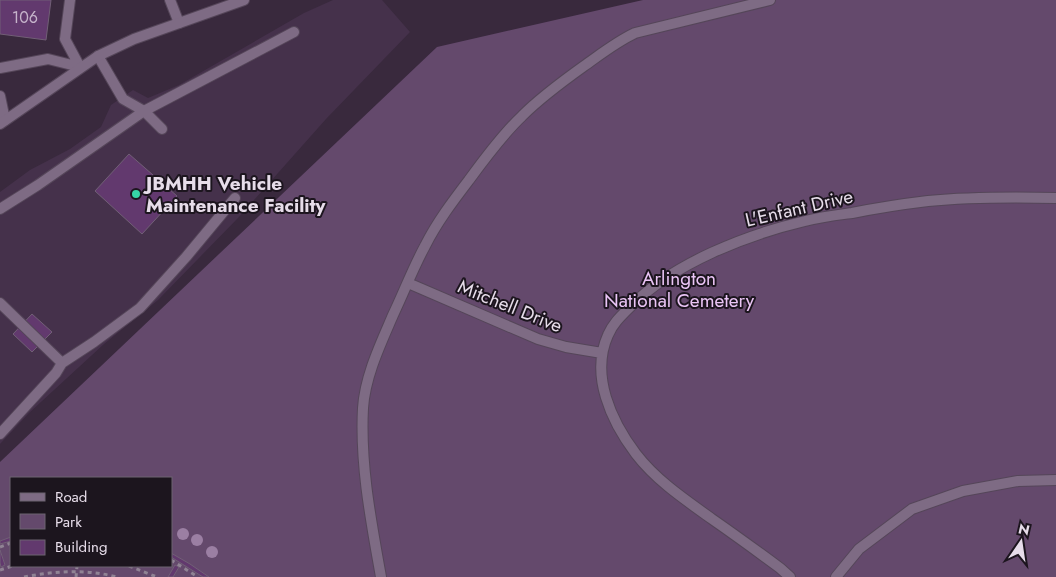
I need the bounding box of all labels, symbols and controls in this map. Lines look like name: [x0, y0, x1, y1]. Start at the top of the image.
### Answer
house number: 106: [12, 6, 38, 29]
place label: JBMHH Vehicle Maintenance Facility: [142, 170, 327, 219]
street label: L'Enfant Drive: [743, 182, 856, 233]
marker: JBMHH Vehicle Maintenance Facility: [130, 188, 142, 200]
park label: Arlington National Cemetery: [604, 265, 755, 314]
street label: Mitchell Drive: [454, 273, 566, 339]
legend: [10, 477, 172, 567]
text: Road: [55, 486, 87, 508]
text: Park: [55, 511, 82, 533]
north arrow: [996, 517, 1046, 567]
text: N: [1016, 518, 1032, 540]
text: Building: [55, 536, 107, 558]

